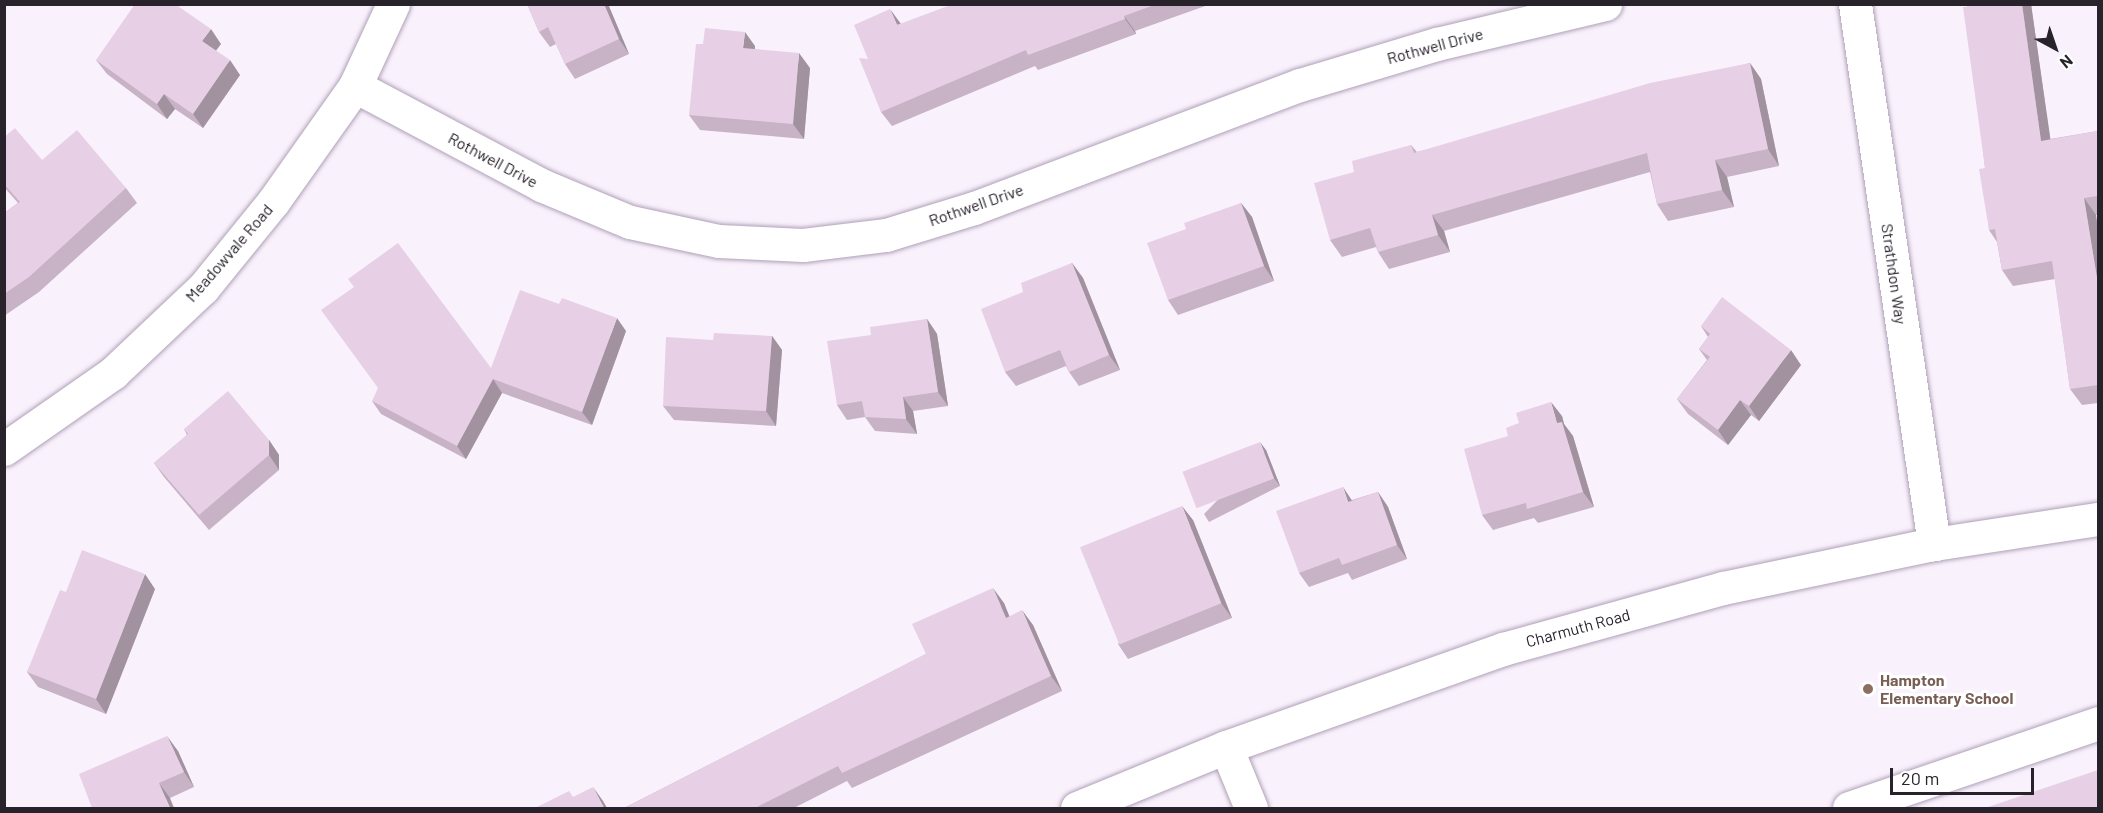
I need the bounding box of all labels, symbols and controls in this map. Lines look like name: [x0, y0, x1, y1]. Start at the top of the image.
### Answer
north arrow: [2025, 18, 2085, 78]
street label: Rothwell Drive: [1385, 24, 1485, 68]
text: N: [2057, 51, 2077, 73]
street label: Rothwell Drive: [445, 128, 541, 192]
street label: Rothwell Drive: [926, 180, 1026, 230]
street label: Meadowvale Road: [181, 200, 277, 306]
street label: Strathdon Way: [1877, 222, 1911, 326]
street label: Charmuth Road: [1524, 605, 1632, 651]
place label: Hampton Elementary School: [1880, 670, 2013, 708]
marker: Hampton Elementary School: [1861, 682, 1875, 696]
scale bar: [1893, 756, 2037, 794]
text: 20 m: [1901, 767, 1939, 789]

